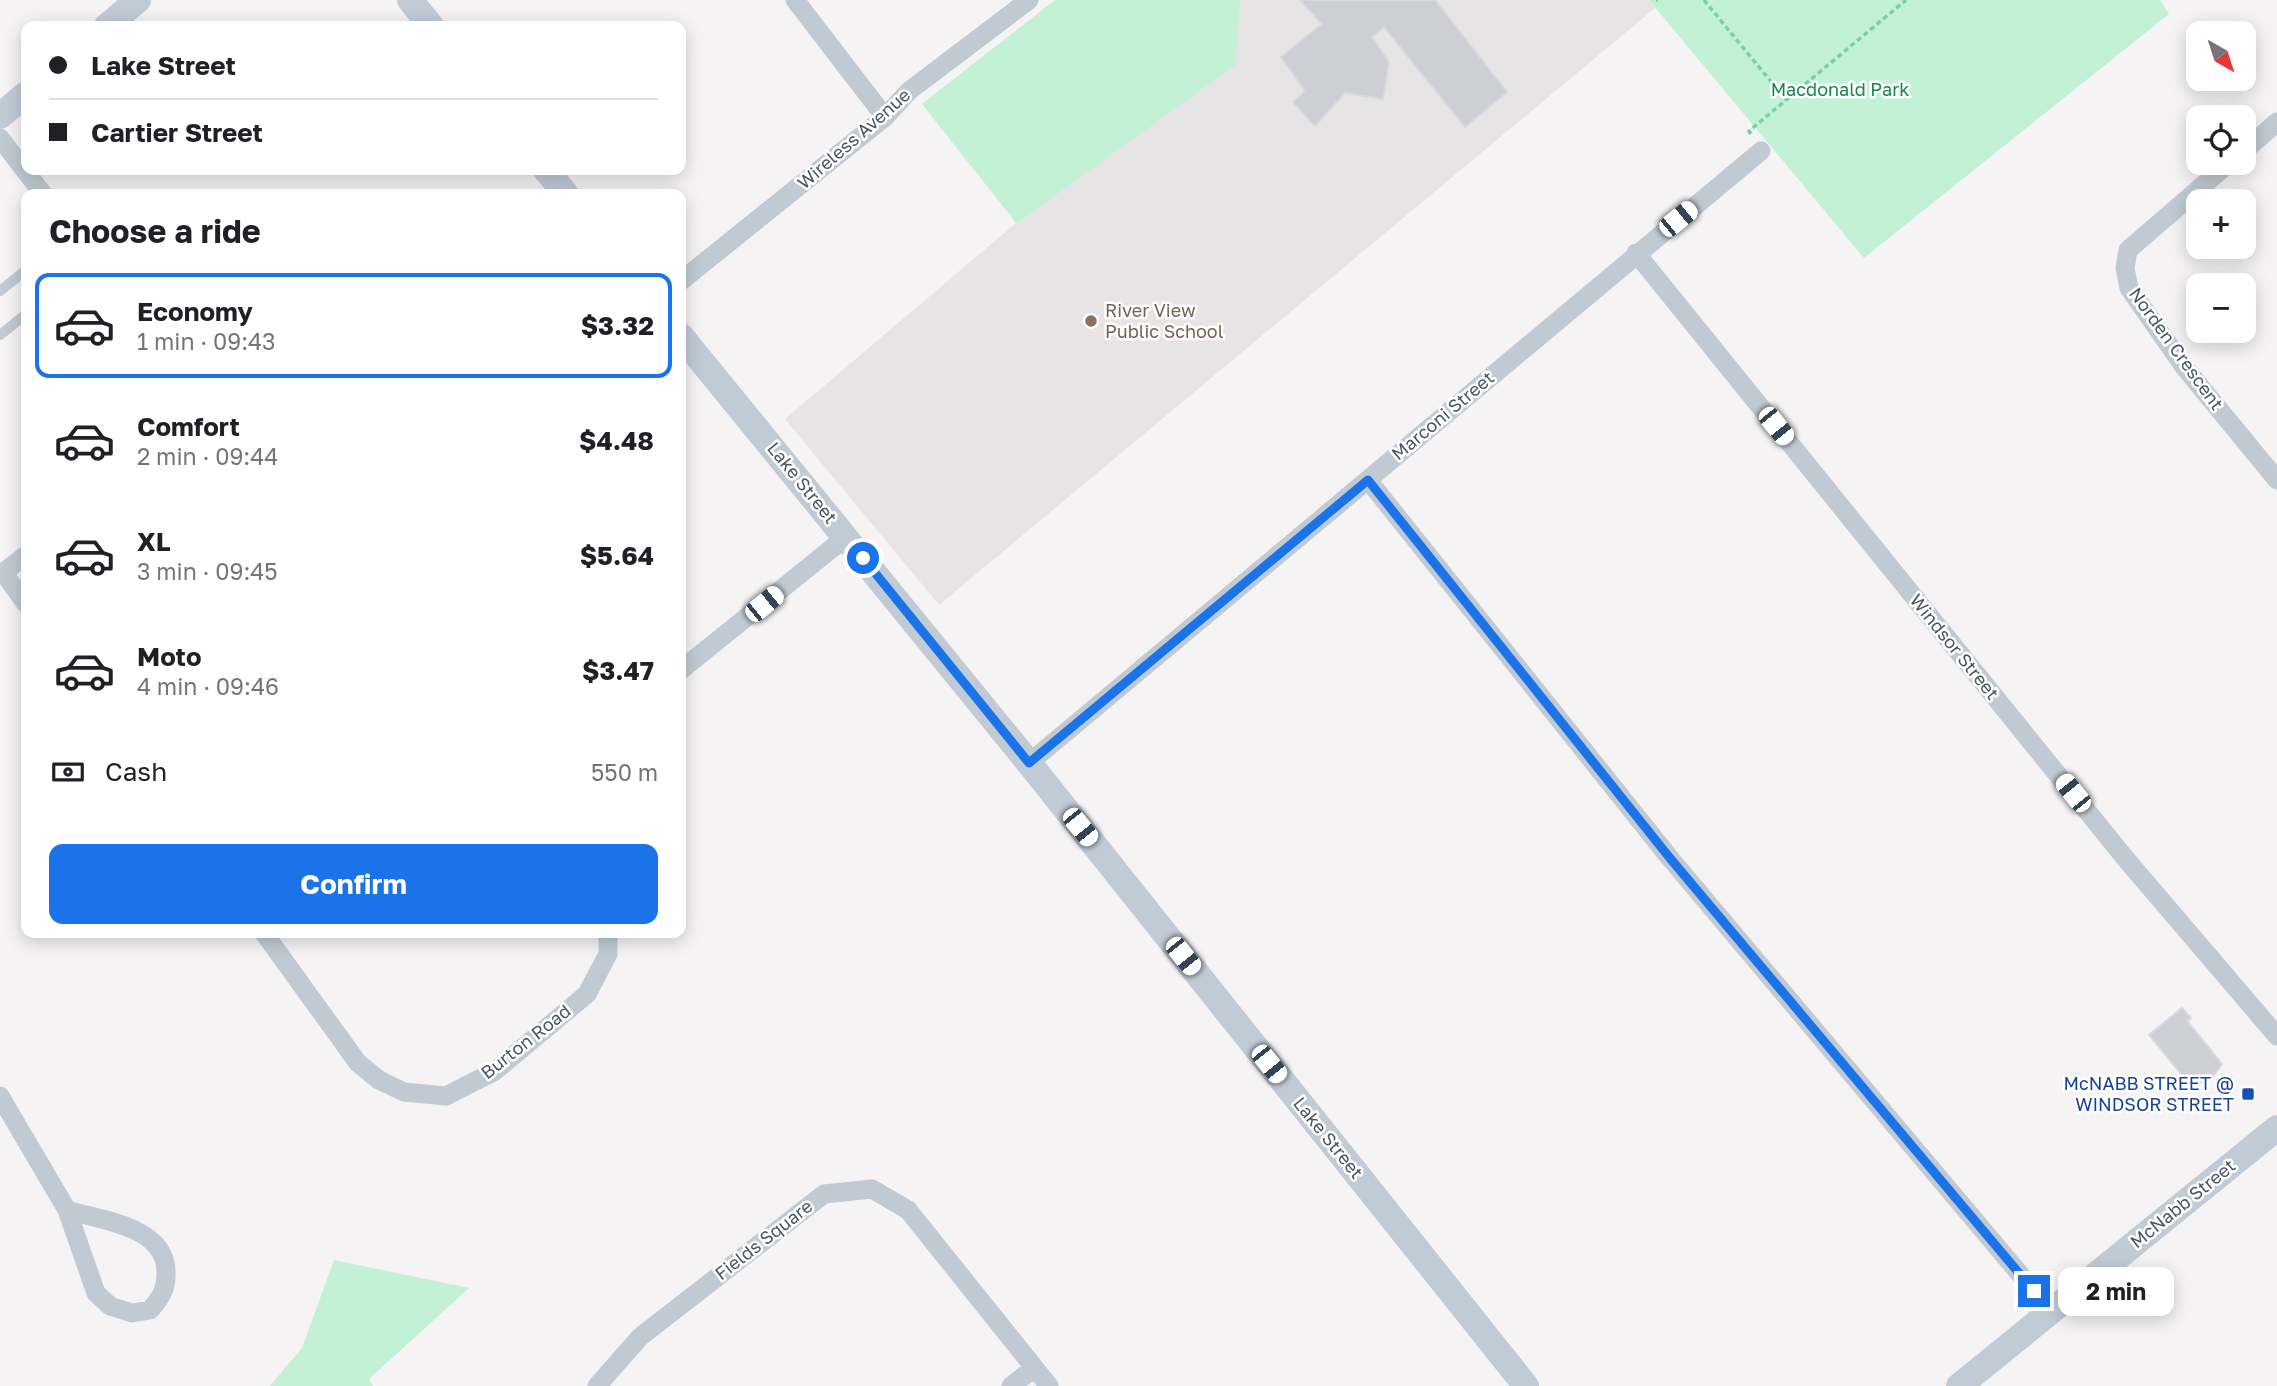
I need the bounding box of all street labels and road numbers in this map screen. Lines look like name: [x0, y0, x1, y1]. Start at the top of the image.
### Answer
street label: Wireless Avenue: [792, 83, 914, 193]
street label: Norden Crescent: [2125, 283, 2229, 414]
street label: Marconi Street: [1387, 366, 1498, 464]
street label: Lake Street: [763, 437, 842, 528]
street label: Windsor Street: [1906, 589, 2004, 704]
street label: Burton Road: [476, 999, 575, 1083]
street label: Lake Street: [1289, 1092, 1368, 1183]
street label: McNabb Street: [2125, 1154, 2239, 1252]
street label: Fields Square: [710, 1194, 816, 1284]

